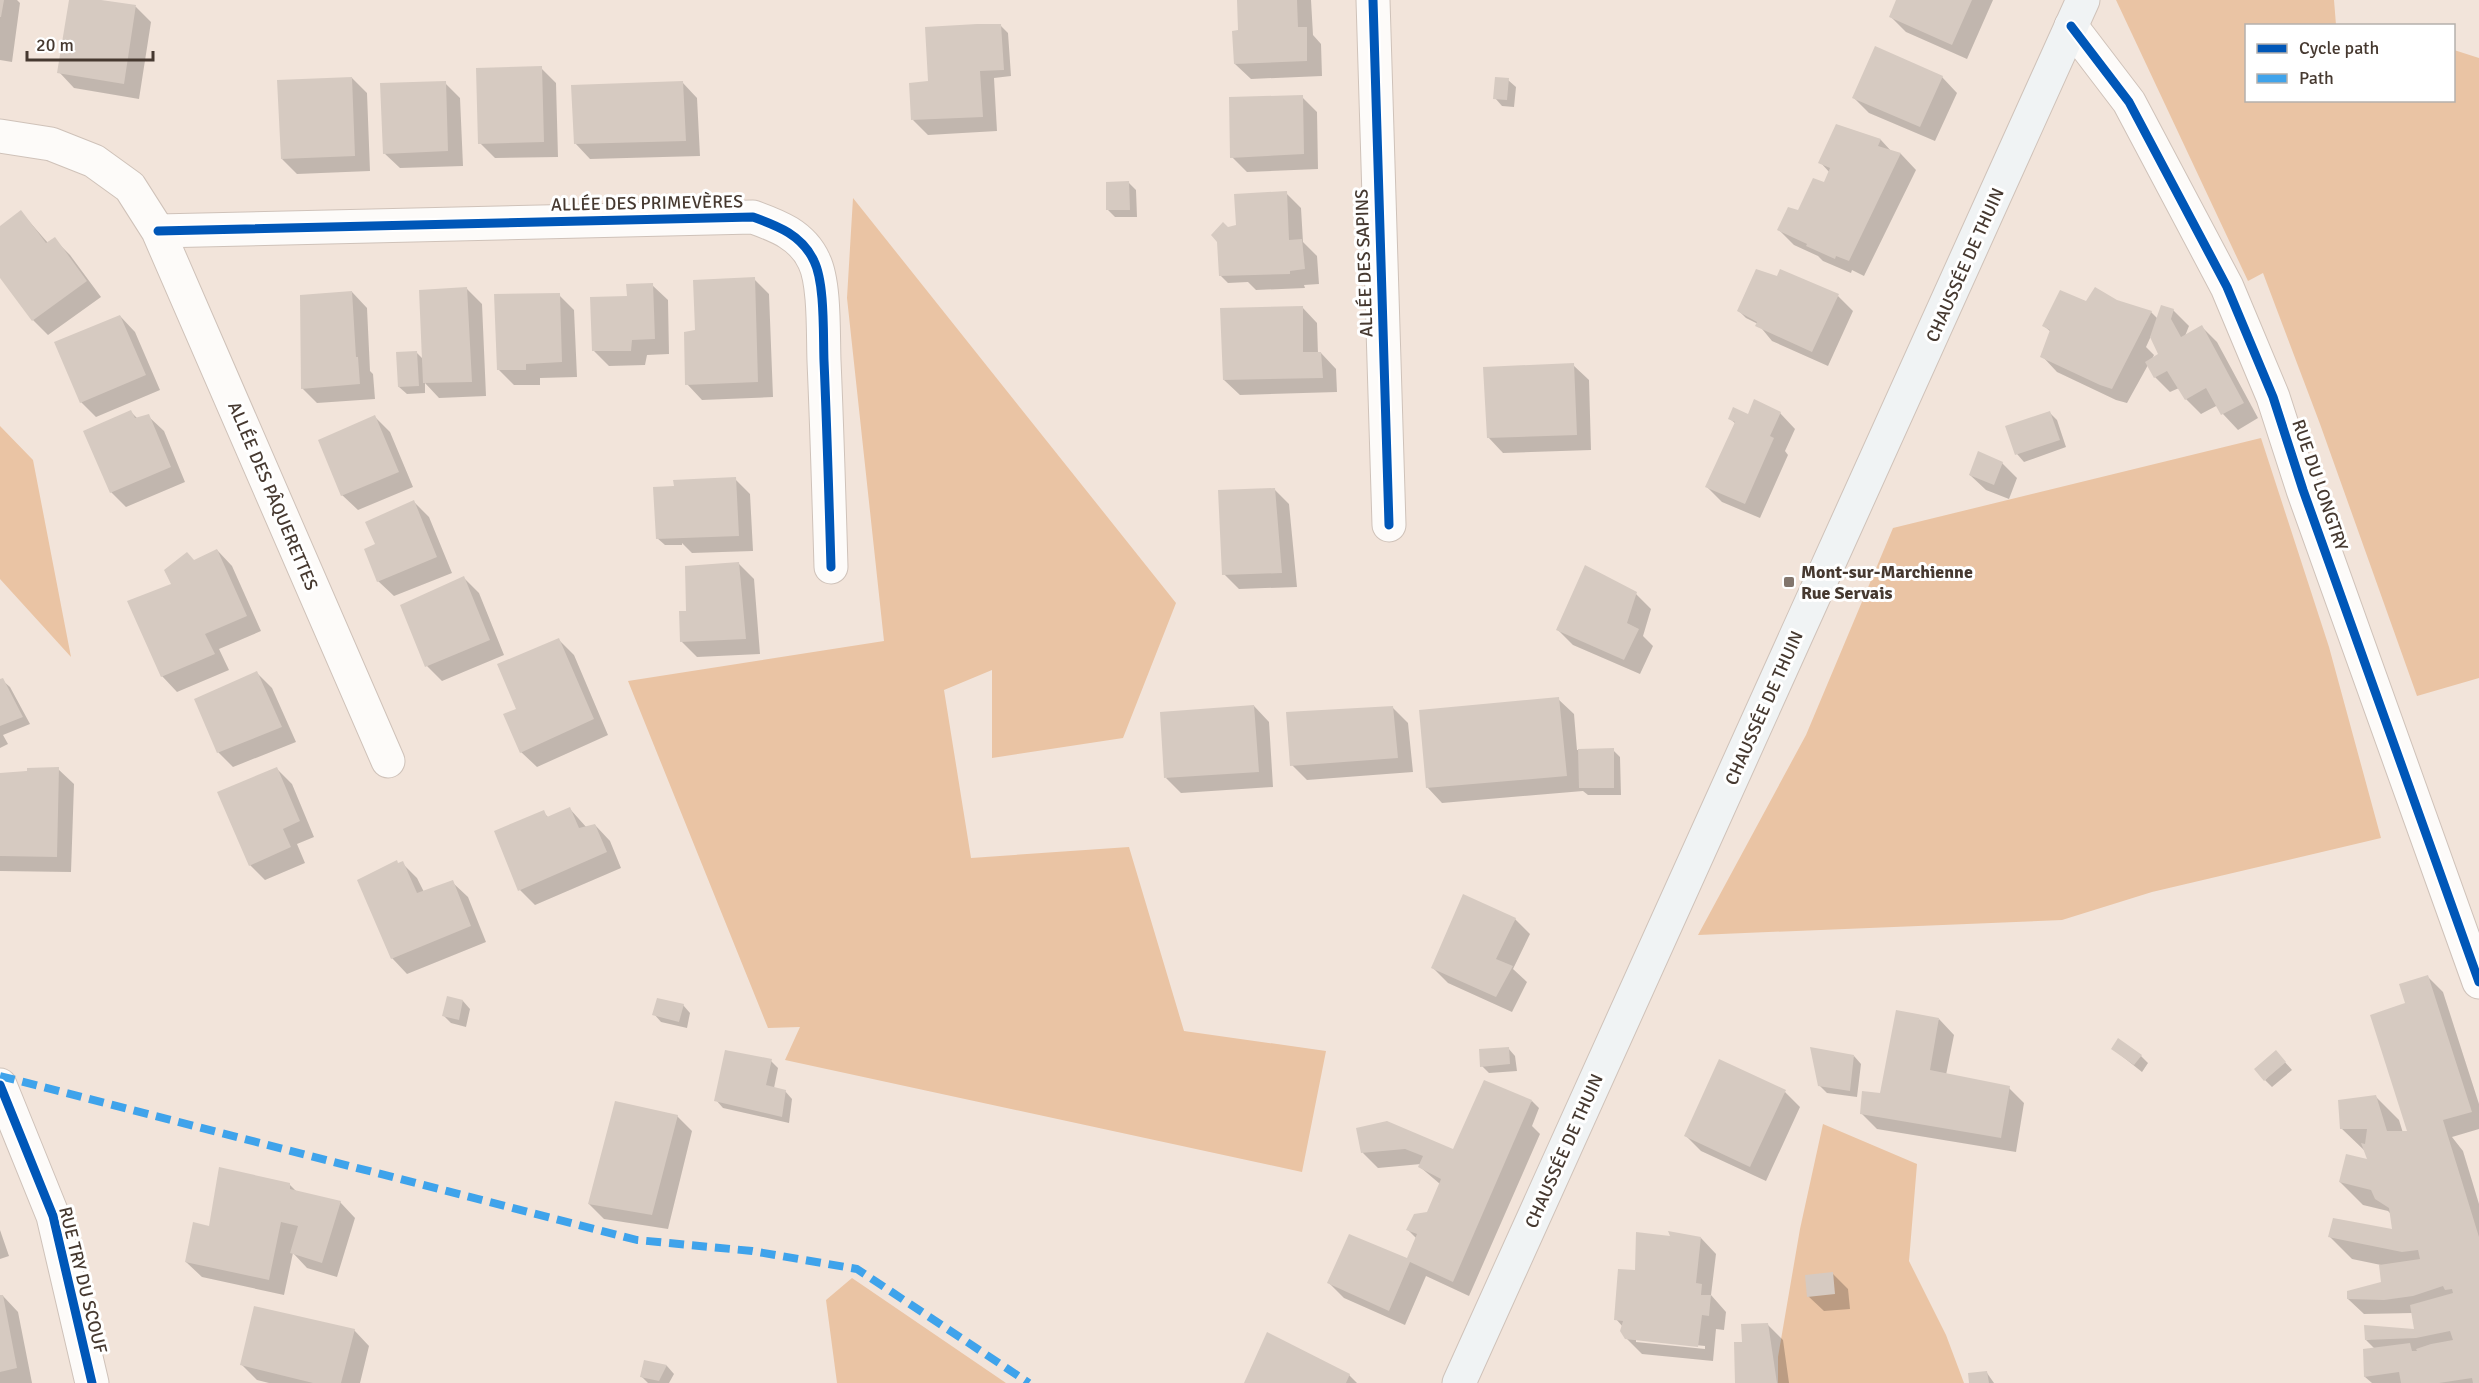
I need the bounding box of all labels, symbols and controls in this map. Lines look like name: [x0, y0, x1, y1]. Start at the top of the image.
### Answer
scale bar: [27, 24, 153, 62]
legend: [2245, 24, 2455, 102]
text: 20 m: [36, 34, 74, 56]
text: Cycle path: [2299, 37, 2379, 59]
text: Path: [2299, 67, 2334, 89]
street label: CHAUSSÉE DE THUIN: [1921, 185, 2009, 345]
street label: ALLÉE DES SAPINS: [1350, 188, 1378, 338]
street label: ALLÉE DES PRIMEVÈRES: [551, 190, 743, 216]
street label: ALLÉE DES PÂQUERETTES: [223, 398, 323, 594]
street label: RUE DU LONGTRY: [2287, 417, 2353, 553]
place label: Mont-sur-Marchienne Rue Servais: [1801, 561, 1973, 604]
marker: Mont-sur-Marchienne Rue Servais: [1782, 575, 1796, 589]
street label: CHAUSSÉE DE THUIN: [1720, 628, 1808, 788]
street label: CHAUSSÉE DE THUIN: [1520, 1071, 1608, 1231]
street label: RUE TRY DU SCOUF: [54, 1204, 112, 1356]

